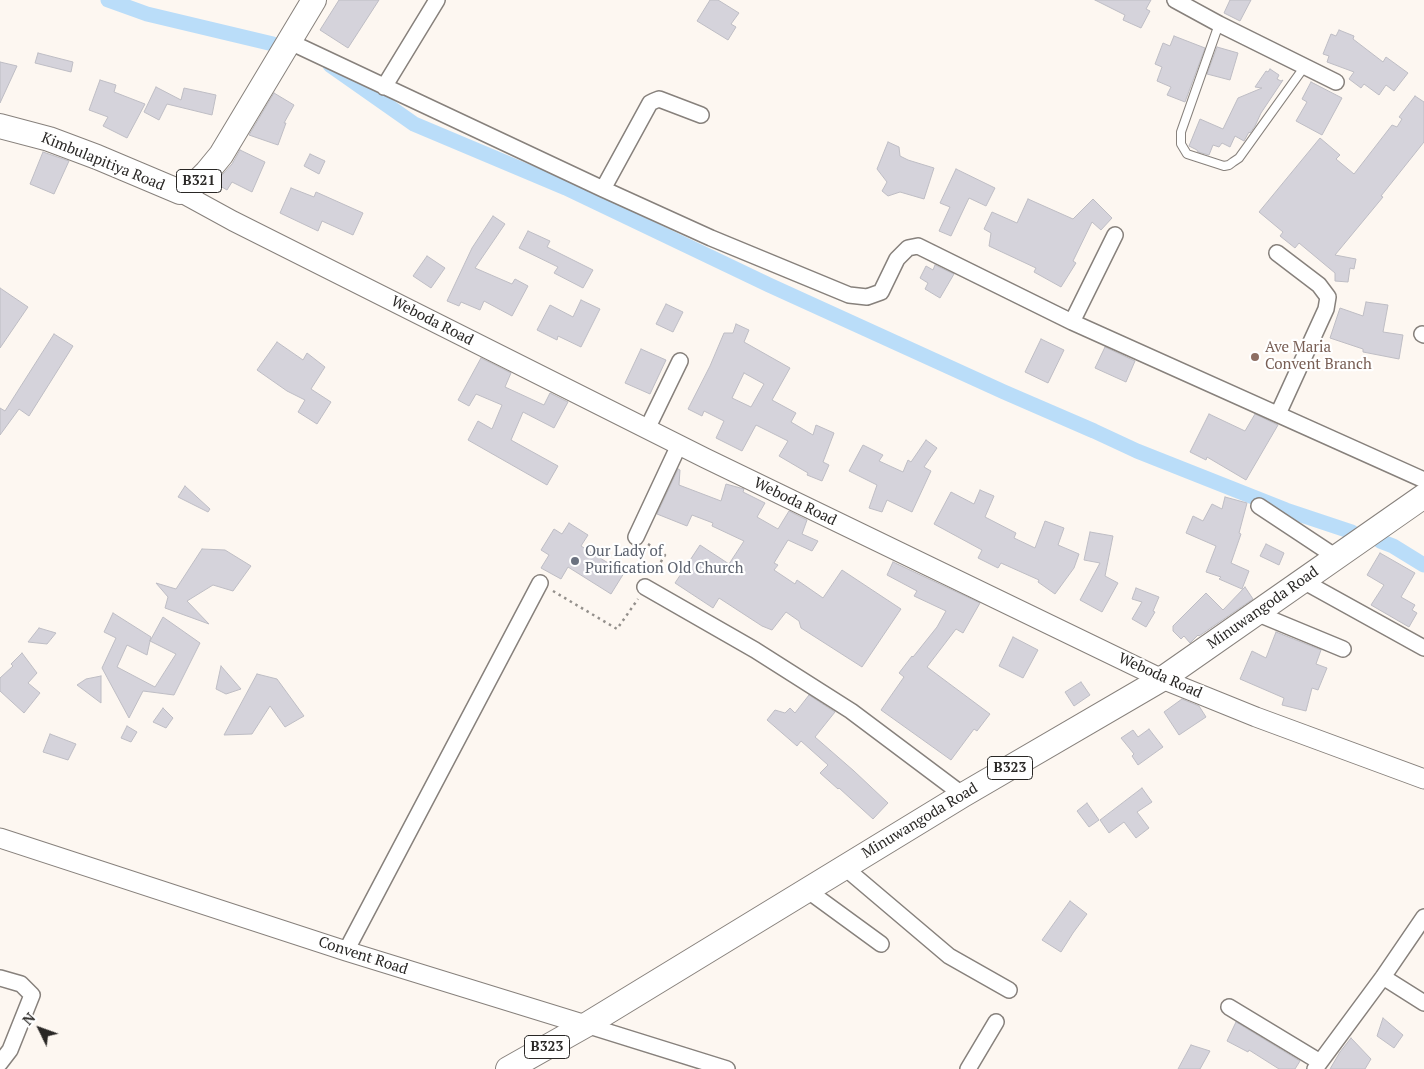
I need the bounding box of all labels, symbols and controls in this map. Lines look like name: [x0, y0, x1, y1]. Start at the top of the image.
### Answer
street label: Kimbulapitiya Road: [39, 129, 167, 195]
road number: B321: [176, 170, 222, 192]
street label: Weboda Road: [388, 293, 476, 349]
place label: Ave Maria Convent Branch: [1265, 339, 1372, 374]
marker: Ave Maria Convent Branch: [1249, 351, 1261, 363]
street label: Weboda Road: [751, 474, 839, 530]
place label: Our Lady of Purification Old Church: [585, 543, 744, 578]
marker: Our Lady of Purification Old Church: [569, 555, 581, 567]
street label: Minuwangoda Road: [1204, 563, 1322, 653]
street label: Weboda Road: [1115, 649, 1205, 703]
road number: B323: [988, 756, 1032, 780]
street label: Minuwangoda Road: [859, 779, 981, 863]
street label: Convent Road: [316, 933, 410, 979]
north arrow: [15, 1004, 65, 1054]
text: N: [18, 1008, 39, 1029]
road number: B323: [524, 1036, 570, 1058]

